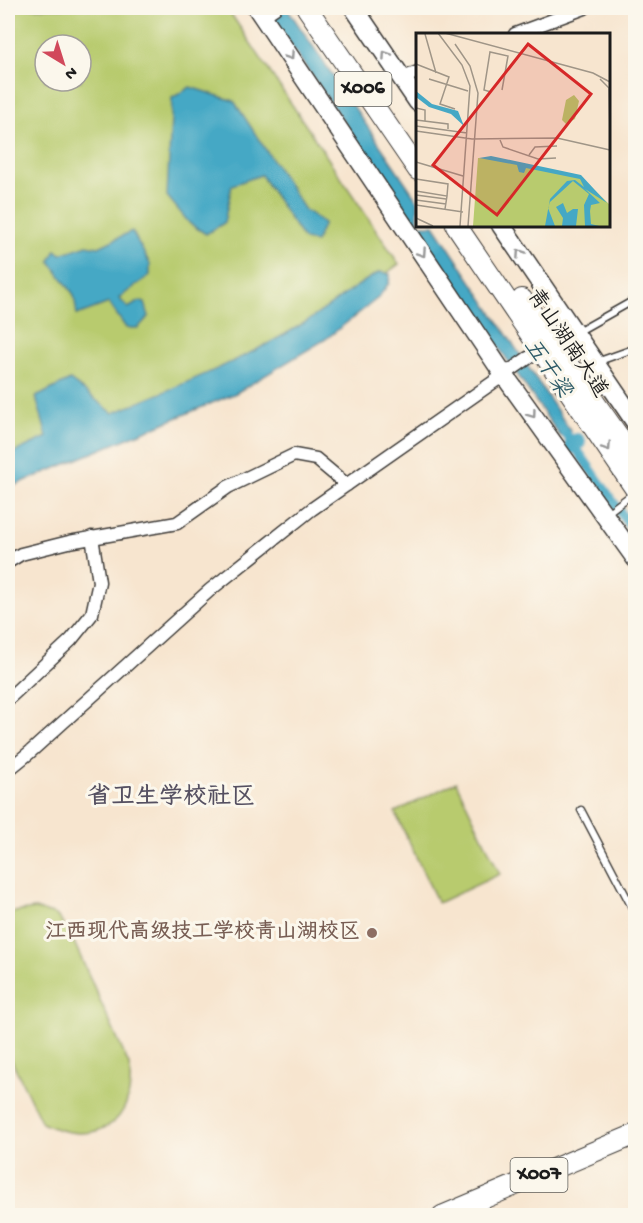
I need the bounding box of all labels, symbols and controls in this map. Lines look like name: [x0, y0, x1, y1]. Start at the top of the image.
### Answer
north arrow: [33, 33, 93, 93]
inset map: [416, 33, 610, 226]
one-way arrow: [283, 49, 294, 60]
one-way arrow: [382, 51, 393, 62]
text: N: [60, 61, 80, 83]
road number: X006: [334, 72, 392, 106]
one-way arrow: [415, 246, 426, 257]
one-way arrow: [515, 249, 527, 259]
street label: 青山湖南大道: [520, 284, 613, 403]
water label: 五干梁: [517, 334, 577, 405]
one-way arrow: [525, 407, 536, 418]
one-way arrow: [599, 441, 611, 451]
district label: 省卫生学校社区: [87, 783, 255, 813]
place label: 江西现代高级技工学校青山湖校区: [45, 919, 360, 946]
marker: 江西现代高级技工学校青山湖校区: [365, 926, 379, 940]
road number: X007: [510, 1158, 568, 1192]

